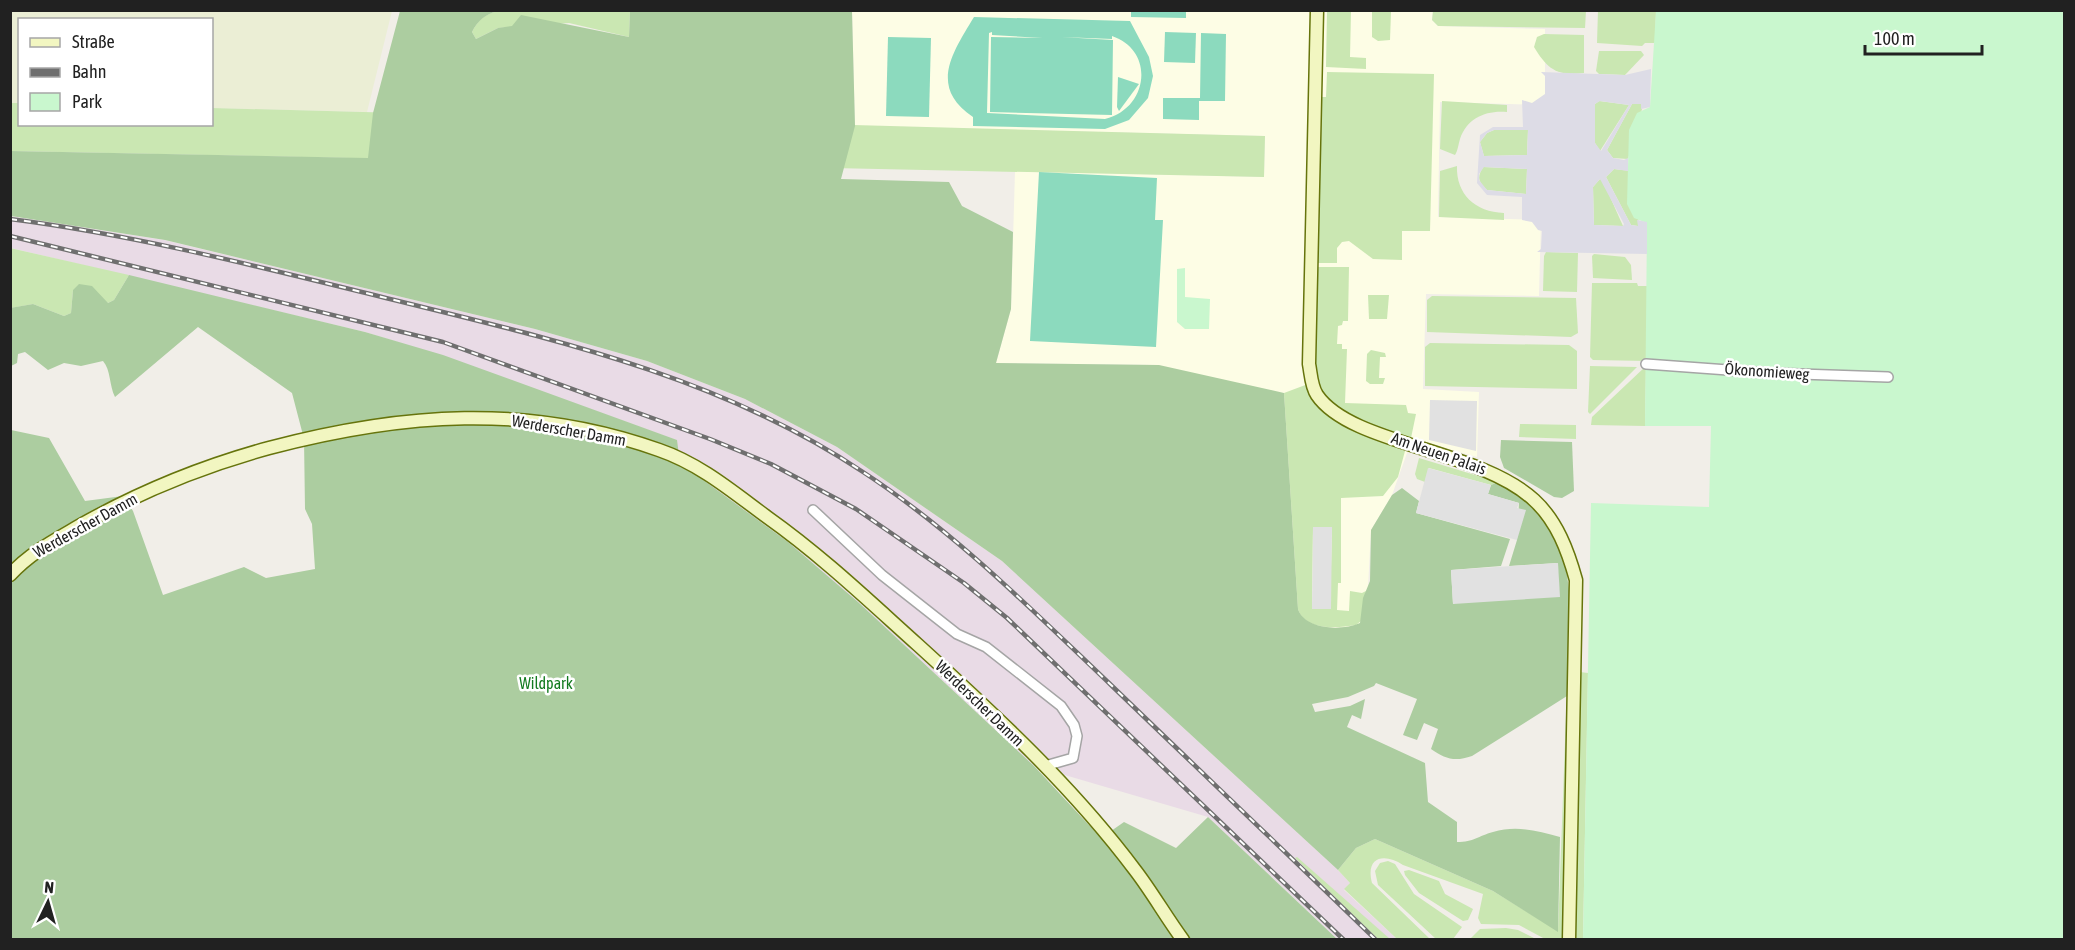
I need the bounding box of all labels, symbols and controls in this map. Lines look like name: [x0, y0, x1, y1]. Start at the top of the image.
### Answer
legend: [18, 18, 213, 126]
scale bar: [1865, 18, 1982, 56]
text: 100 m: [1874, 28, 1915, 49]
text: Straße: [72, 31, 115, 52]
text: Bahn: [72, 61, 106, 82]
text: Park: [72, 91, 102, 112]
street label: Ökonomieweg: [1724, 359, 1810, 384]
street label: Werderscher Damm: [511, 411, 627, 449]
street label: Am Neuen Palais: [1389, 428, 1489, 478]
street label: Werderscher Damm: [30, 489, 140, 561]
street label: Werderscher Damm: [932, 656, 1028, 750]
park label: Wildpark: [519, 674, 573, 693]
north arrow: [18, 872, 78, 932]
text: N: [44, 878, 55, 896]

